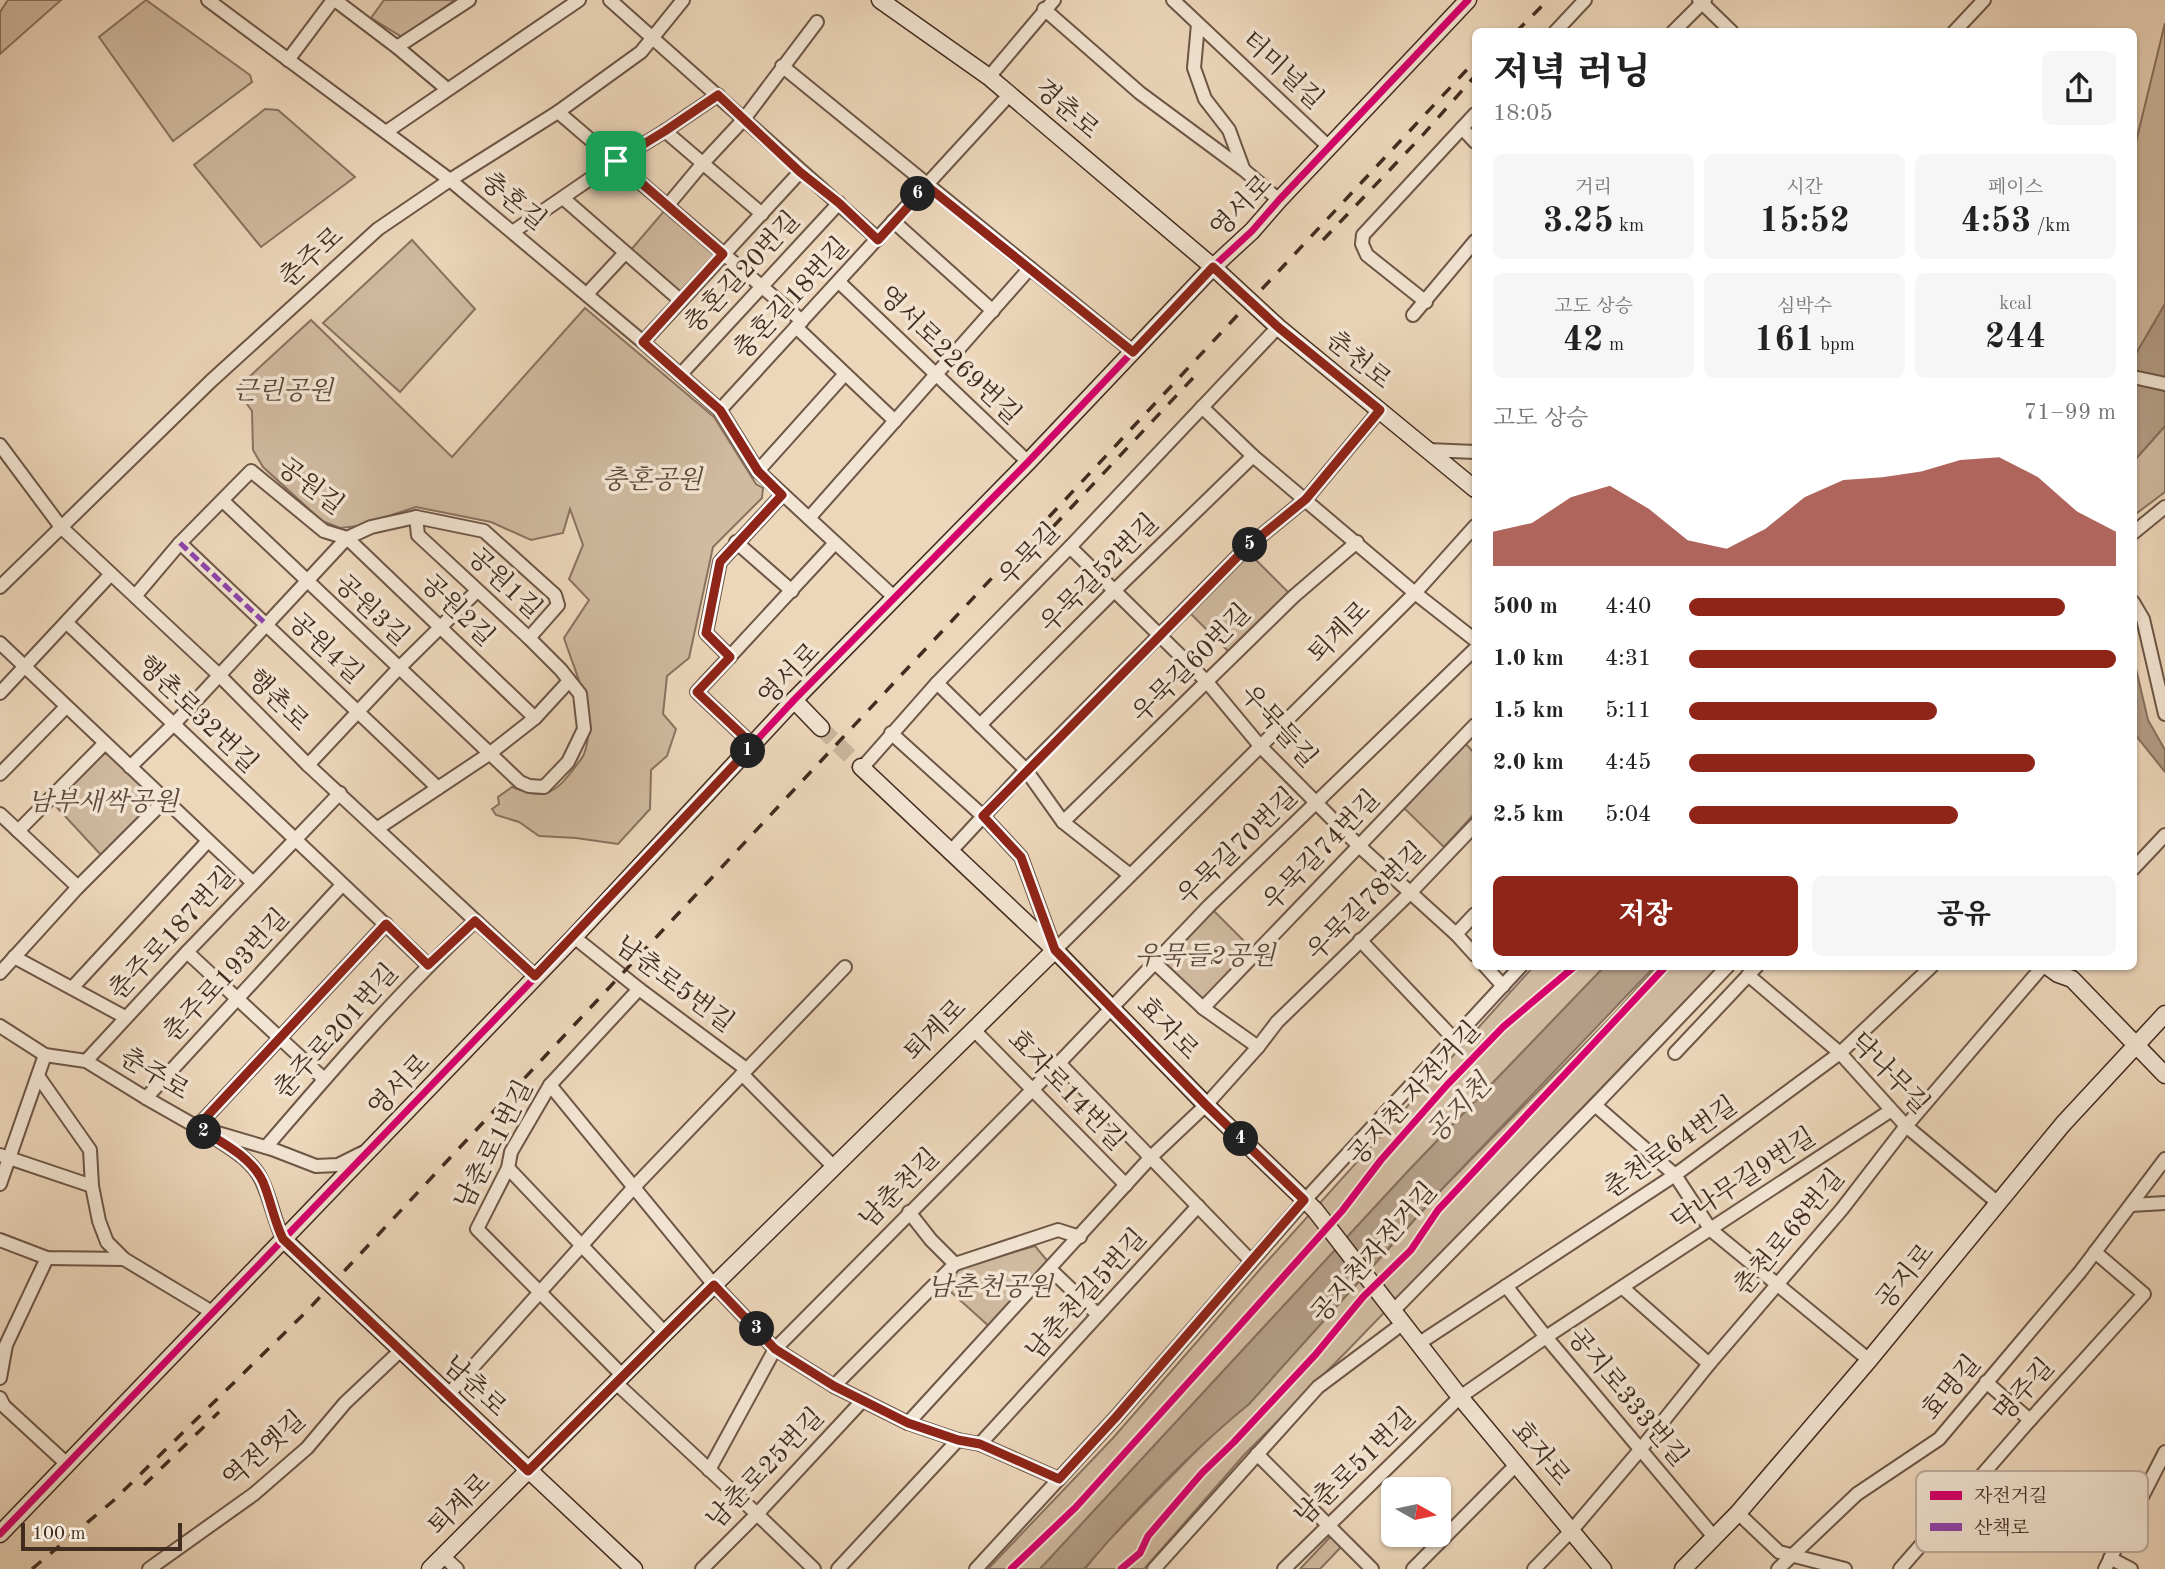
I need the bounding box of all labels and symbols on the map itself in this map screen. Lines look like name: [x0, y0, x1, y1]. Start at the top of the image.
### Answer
street label: 터미널길: [1236, 26, 1329, 115]
street label: 경춘로: [1029, 74, 1104, 145]
pin: [586, 131, 646, 191]
street label: 충혼길: [476, 167, 552, 236]
street label: 영서로: [1205, 169, 1278, 243]
pin: 6: [900, 176, 936, 212]
street label: 충혼길20번길: [679, 206, 806, 339]
street label: 춘주로: [274, 222, 349, 293]
street label: 충혼길18번길: [728, 232, 855, 365]
street label: 영서로2269번길: [873, 281, 1026, 430]
street label: 춘천로: [1321, 326, 1397, 395]
park label: 근린공원: [233, 376, 335, 405]
street label: 공원길: [272, 452, 349, 520]
park label: 충혼공원: [602, 465, 704, 494]
street label: 우묵길52번길: [1034, 508, 1164, 638]
street label: 우묵길: [993, 517, 1066, 591]
pin: 5: [1232, 528, 1268, 562]
street label: 공원1길: [462, 542, 547, 624]
street label: 공원3길: [329, 569, 414, 651]
street label: 공원2길: [415, 569, 500, 652]
street label: 퇴계로: [1303, 596, 1376, 669]
street label: 우묵길60번길: [1126, 598, 1256, 728]
street label: 공원4길: [283, 607, 368, 689]
street label: 영서로: [753, 637, 826, 711]
street label: 행촌로32번길: [132, 650, 263, 778]
street label: 행촌로: [241, 664, 314, 737]
street label: 우묵들길: [1235, 680, 1323, 773]
pin: 1: [730, 734, 766, 768]
street label: 우묵길70번길: [1172, 782, 1303, 910]
street label: 우묵길74번길: [1257, 785, 1385, 916]
park label: 남부새싹공원: [28, 787, 180, 816]
street label: 우묵길78번길: [1301, 836, 1431, 966]
street label: 춘주로187번길: [104, 861, 241, 1005]
street label: 춘주로193번길: [158, 903, 295, 1047]
street label: 남춘로5번길: [610, 931, 739, 1038]
park label: 우묵들2공원: [1135, 941, 1277, 970]
street label: 춘주로201번길: [269, 958, 404, 1104]
street label: 효자로: [1131, 991, 1204, 1065]
street label: 퇴계로: [899, 994, 972, 1067]
street label: 공지천 자전거길: [1342, 1016, 1488, 1172]
street label: 효자로14번길: [1003, 1025, 1131, 1156]
street label: 닥나무길: [1845, 1027, 1935, 1119]
street label: 춘주로: [115, 1043, 194, 1106]
street label: 영서로: [363, 1048, 436, 1122]
water label: 공지천: [1420, 1069, 1500, 1151]
street label: 남춘로1번길: [450, 1076, 539, 1214]
street label: 춘천로64번길: [1599, 1091, 1742, 1203]
pin: 2: [186, 1114, 222, 1150]
pin: 4: [1224, 1122, 1258, 1156]
street label: 닥나무길9번길: [1666, 1122, 1821, 1236]
street label: 남춘천길: [854, 1143, 945, 1234]
street label: 춘천로68번길: [1728, 1164, 1850, 1301]
street label: 공지천자전거길: [1306, 1177, 1442, 1328]
street label: 남춘천길5번길: [1020, 1223, 1152, 1365]
street label: 공지로: [1871, 1238, 1940, 1314]
park label: 남춘천공원: [927, 1272, 1055, 1301]
pin: 3: [740, 1312, 774, 1346]
street label: 공지로333번길: [1562, 1323, 1693, 1472]
street label: 효명길: [1916, 1349, 1986, 1425]
street label: 남춘로: [438, 1350, 512, 1422]
street label: 명주길: [1989, 1353, 2060, 1428]
street label: 남춘로51번길: [1290, 1402, 1421, 1530]
street label: 남춘로25번길: [701, 1403, 829, 1534]
street label: 역전옛길: [218, 1405, 311, 1493]
street label: 효자로: [1506, 1415, 1576, 1491]
street label: 퇴계로: [423, 1468, 496, 1541]
legend: [1916, 1471, 2148, 1552]
north arrow: [1381, 1477, 1451, 1547]
text: 자전거길: [1974, 1486, 2047, 1507]
text: 산책로: [1974, 1517, 2029, 1539]
scale bar: [21, 1520, 182, 1552]

